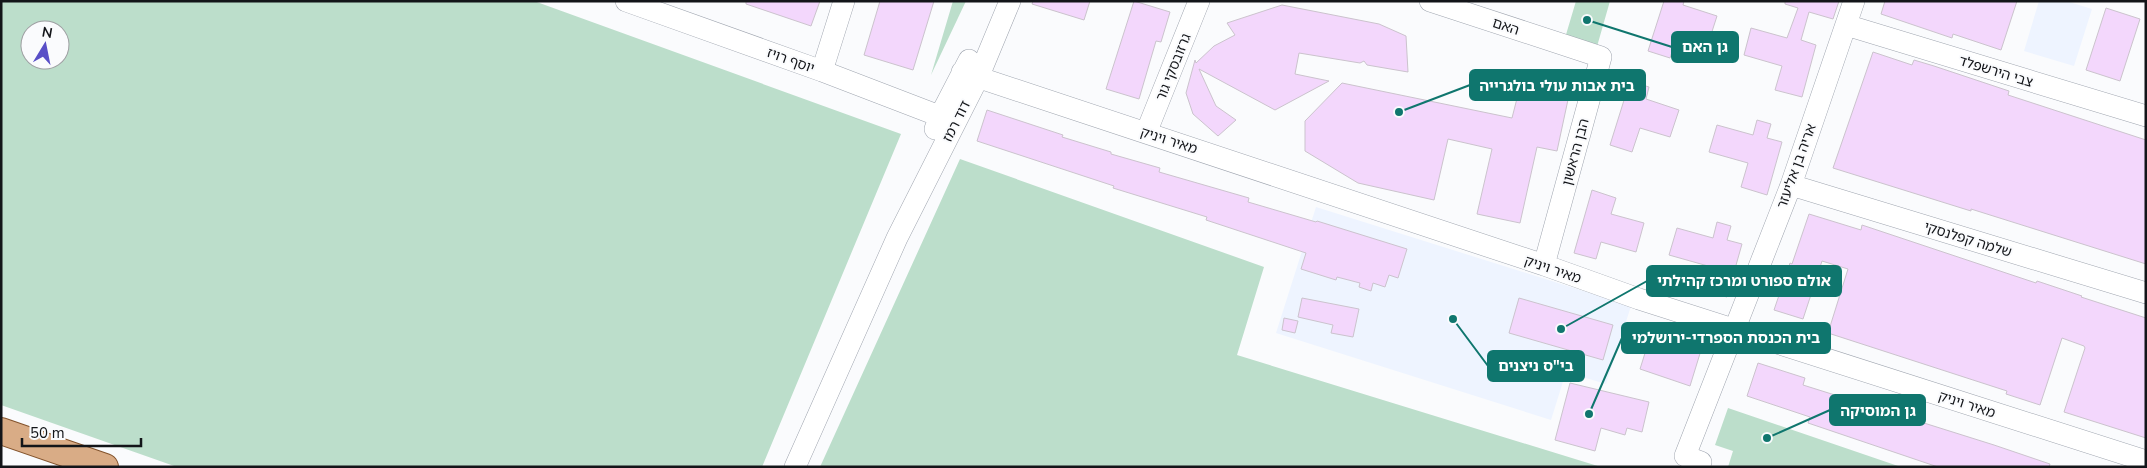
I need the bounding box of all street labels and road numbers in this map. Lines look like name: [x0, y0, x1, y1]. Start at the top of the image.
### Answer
street label: האם: [1490, 13, 1522, 40]
street label: גרזובסקי גור: [1151, 31, 1196, 104]
street label: יוסף רויז: [764, 43, 817, 78]
street label: צבי הירשפלד: [1957, 51, 2035, 92]
street label: דוד רמז: [938, 97, 975, 145]
street label: הבן הראשון: [1557, 116, 1594, 188]
street label: אריה בן אליעזר: [1772, 121, 1821, 211]
street label: מאיר ויניק: [1138, 122, 1200, 159]
street label: שלמה קפלנסקי: [1922, 217, 2014, 262]
street label: מאיר ויניק: [1522, 251, 1584, 288]
street label: מאיר ויניק: [1936, 386, 1998, 423]

